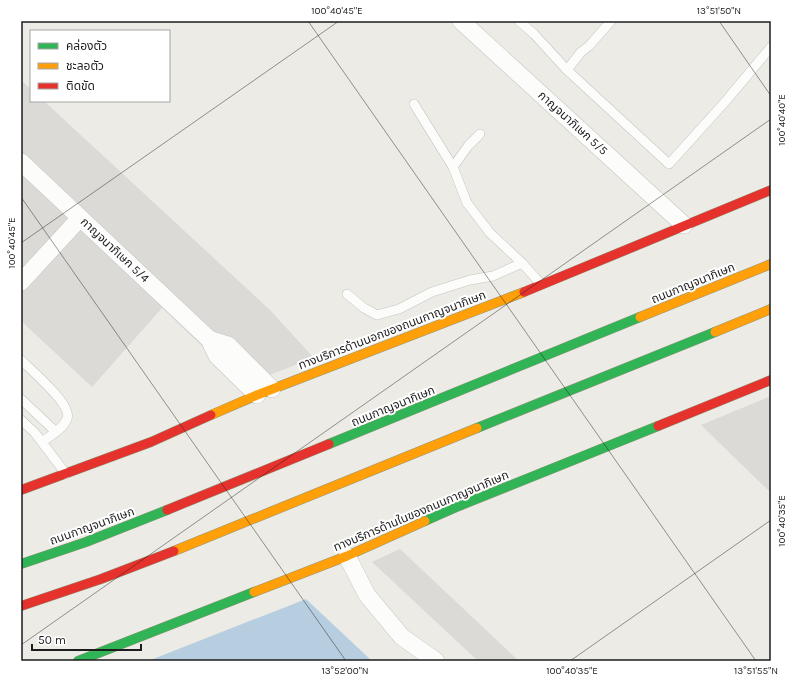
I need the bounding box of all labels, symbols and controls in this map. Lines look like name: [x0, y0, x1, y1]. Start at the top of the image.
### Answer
text: 100°40'45"E: [311, 5, 363, 17]
text: 13°51'50"N: [697, 5, 741, 17]
legend: [30, 30, 170, 102]
text: คล่องตัว: [66, 39, 107, 53]
text: ชะลอตัว: [66, 59, 104, 73]
text: ติดขัด: [66, 79, 95, 93]
street label: กาญจนาภิเษก 5/5: [535, 88, 611, 158]
text: 100°40'40"E: [776, 94, 788, 146]
street label: กาญจนาภิเษก 5/4: [78, 215, 152, 286]
text: 100°40'45"E: [6, 217, 18, 269]
street label: ถนนกาญจนาภิเษก: [649, 260, 737, 306]
street label: ทางบริการด้านนอกของถนนกาญจนาภิเษก: [296, 288, 488, 372]
street label: ถนนกาญจนาภิเษก: [349, 383, 437, 429]
street label: ทางบริการด้านในของถนนกาญจนาภิเษก: [331, 468, 511, 554]
text: 100°40'35"E: [776, 495, 788, 547]
street label: ถนนกาญจนาภิเษก: [48, 504, 136, 548]
scale bar: [32, 626, 141, 652]
text: 50 m: [38, 633, 66, 647]
text: 13°52'00"N: [321, 665, 369, 677]
text: 100°40'35"E: [546, 665, 598, 677]
text: 13°51'55"N: [734, 665, 778, 677]

